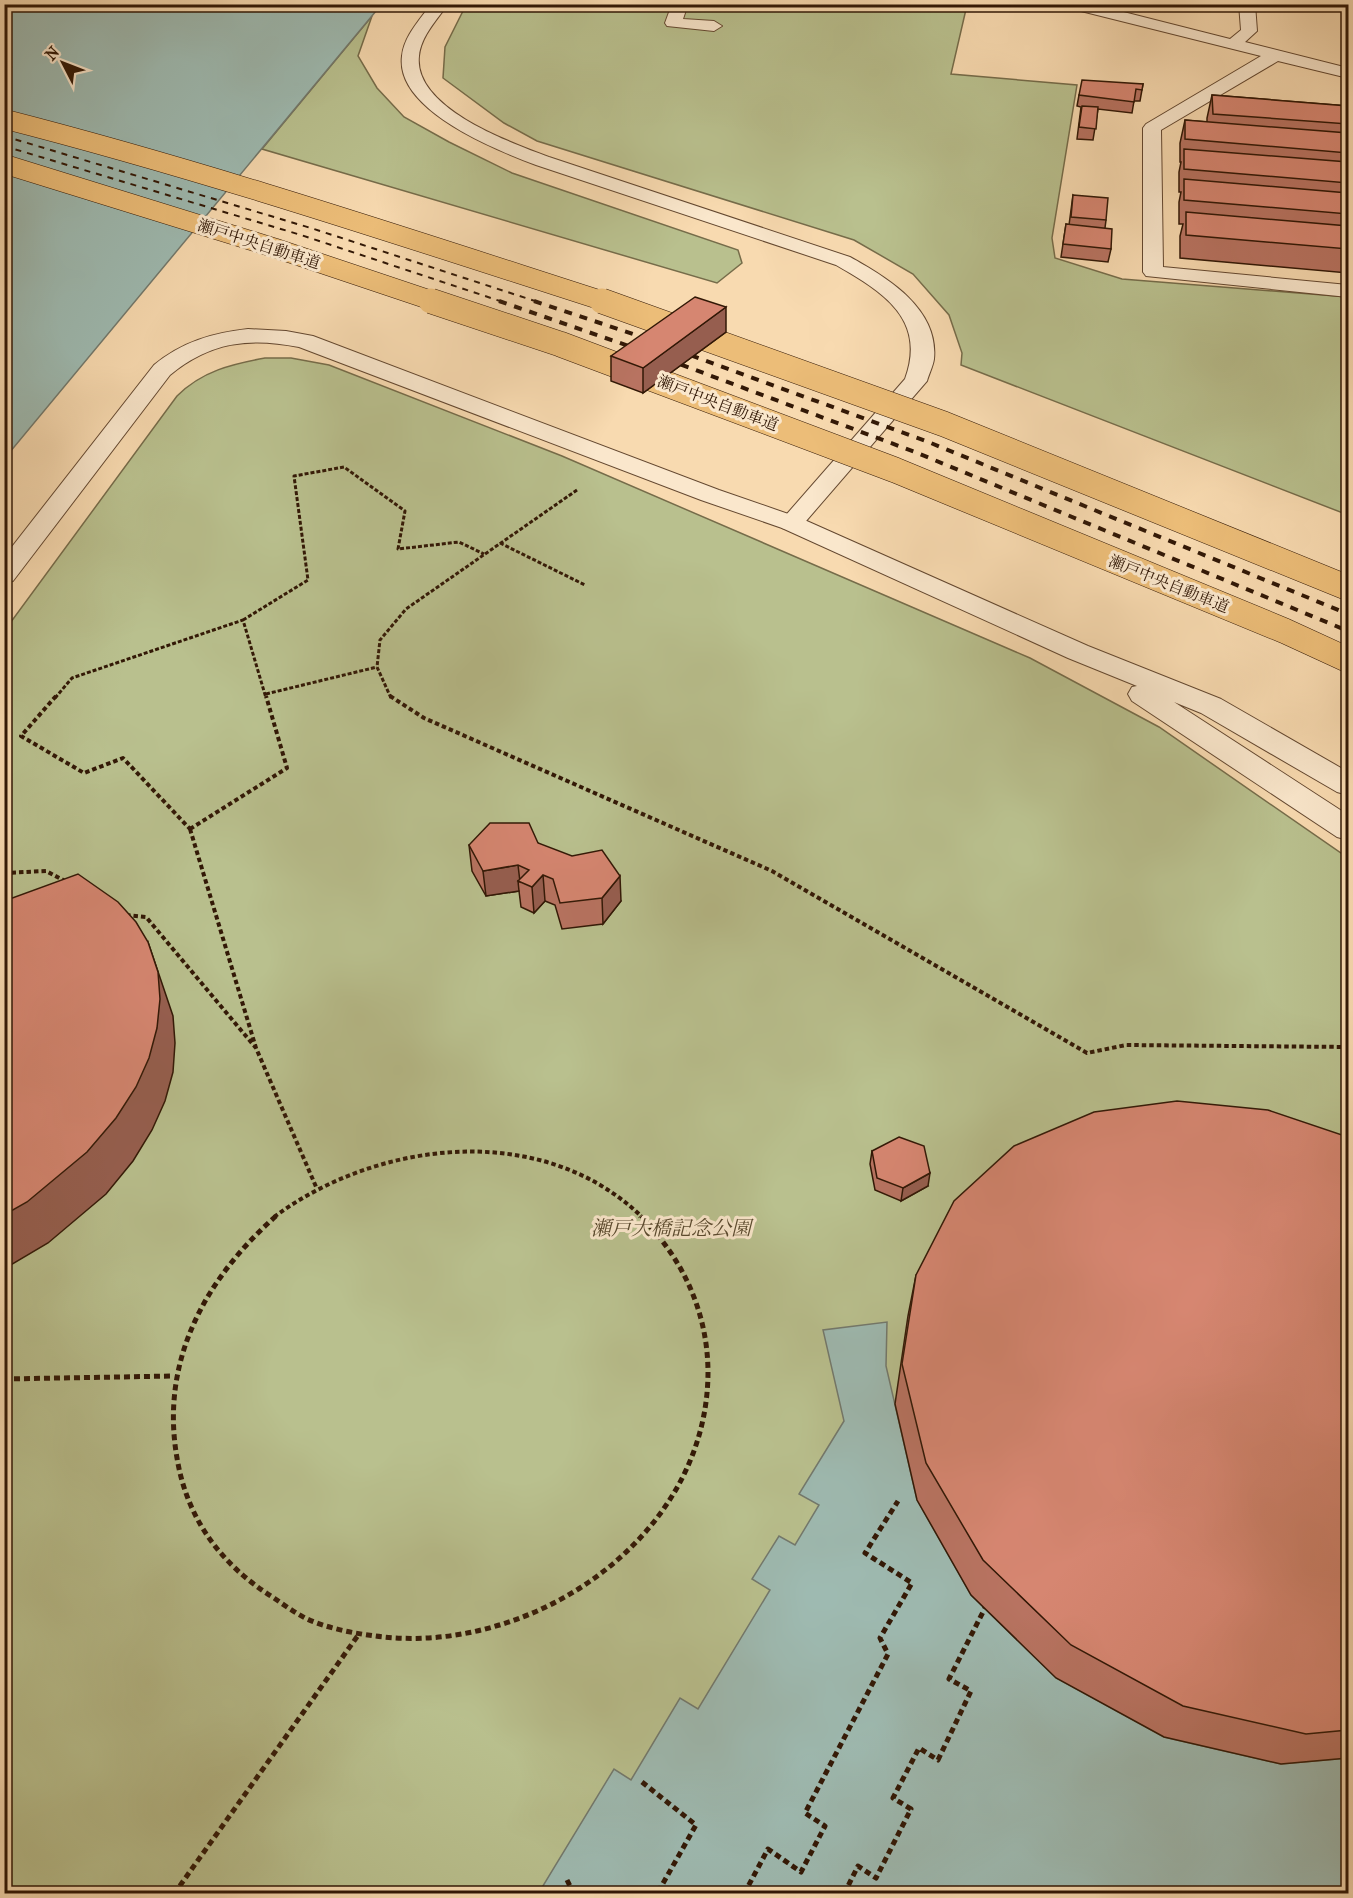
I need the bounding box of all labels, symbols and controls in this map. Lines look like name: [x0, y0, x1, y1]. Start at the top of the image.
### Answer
north arrow: [33, 33, 93, 93]
text: N: [41, 42, 64, 64]
street label: 瀬戸中央自動車道: [195, 215, 323, 273]
street label: 瀬戸中央自動車道: [655, 371, 781, 435]
street label: 瀬戸中央自動車道: [1106, 551, 1232, 617]
park label: 瀬戸大橋記念公園: [591, 1217, 754, 1240]

